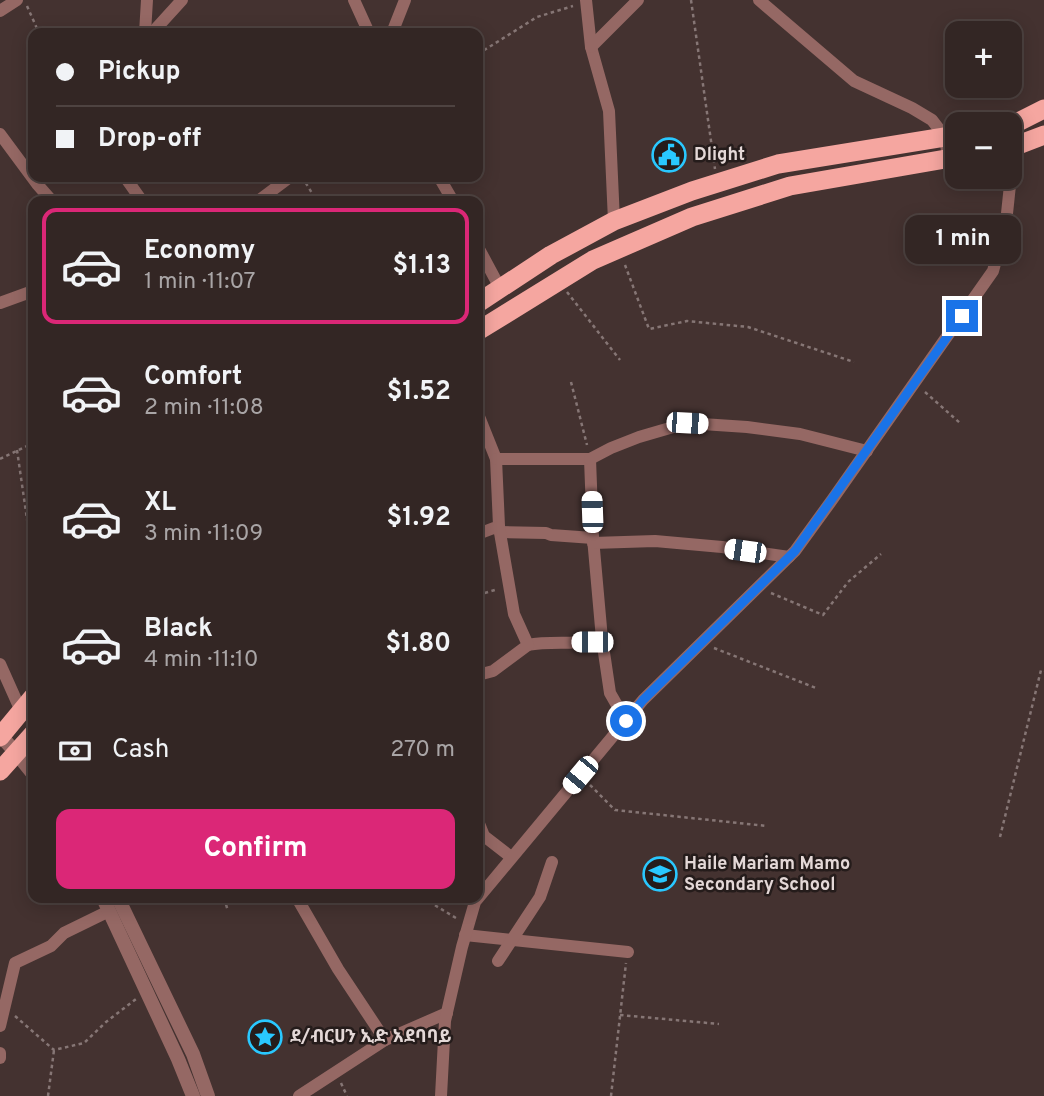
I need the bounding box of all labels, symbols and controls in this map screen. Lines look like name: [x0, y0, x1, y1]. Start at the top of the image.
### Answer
map controls: [945, 21, 1022, 189]
button: +: [945, 21, 1022, 98]
text: Pickup: [98, 56, 181, 89]
button: −: [945, 112, 1022, 189]
text: Drop-off: [98, 123, 201, 156]
public building icon: Dlight: [650, 136, 688, 174]
place label: Dlight: [694, 144, 745, 167]
callout: 1 min: [904, 215, 1020, 264]
text: 1 min: [935, 225, 991, 254]
icon: car: [60, 235, 123, 298]
text: Economy: [144, 235, 255, 268]
text: $1.13: [392, 250, 451, 283]
text: 1 min · 11:07: [144, 268, 255, 297]
route end: [946, 300, 978, 332]
icon: car: [60, 361, 123, 424]
text: Comfort: [144, 361, 242, 394]
text: $1.52: [387, 376, 451, 409]
text: 2 min · 11:08: [144, 394, 264, 423]
car: [666, 411, 709, 435]
icon: car: [60, 487, 123, 550]
text: XL: [144, 487, 176, 520]
car: [581, 491, 604, 533]
text: $1.92: [387, 502, 451, 535]
text: 3 min · 11:09: [144, 520, 263, 549]
car: [723, 538, 768, 564]
icon: car: [60, 613, 123, 676]
text: Black: [144, 613, 213, 646]
text: $1.80: [385, 628, 451, 661]
car: [572, 632, 614, 653]
text: 4 min · 11:10: [144, 646, 258, 675]
route start: [610, 705, 642, 737]
icon: cash: [56, 732, 94, 770]
text: Cash: [112, 734, 169, 767]
text: 270 m: [390, 736, 455, 765]
car: [559, 752, 602, 798]
button: Confirm: [56, 809, 455, 889]
place label: Haile Mariam Mamo Secondary School: [684, 853, 850, 897]
school or university icon: Haile Mariam Mamo Secondary School: [641, 855, 679, 893]
place icon: ደ/ብርሀን ኢድ አደባባይ: [246, 1018, 284, 1056]
place label: ደ/ብርሀን ኢድ አደባባይ: [290, 1026, 452, 1049]

